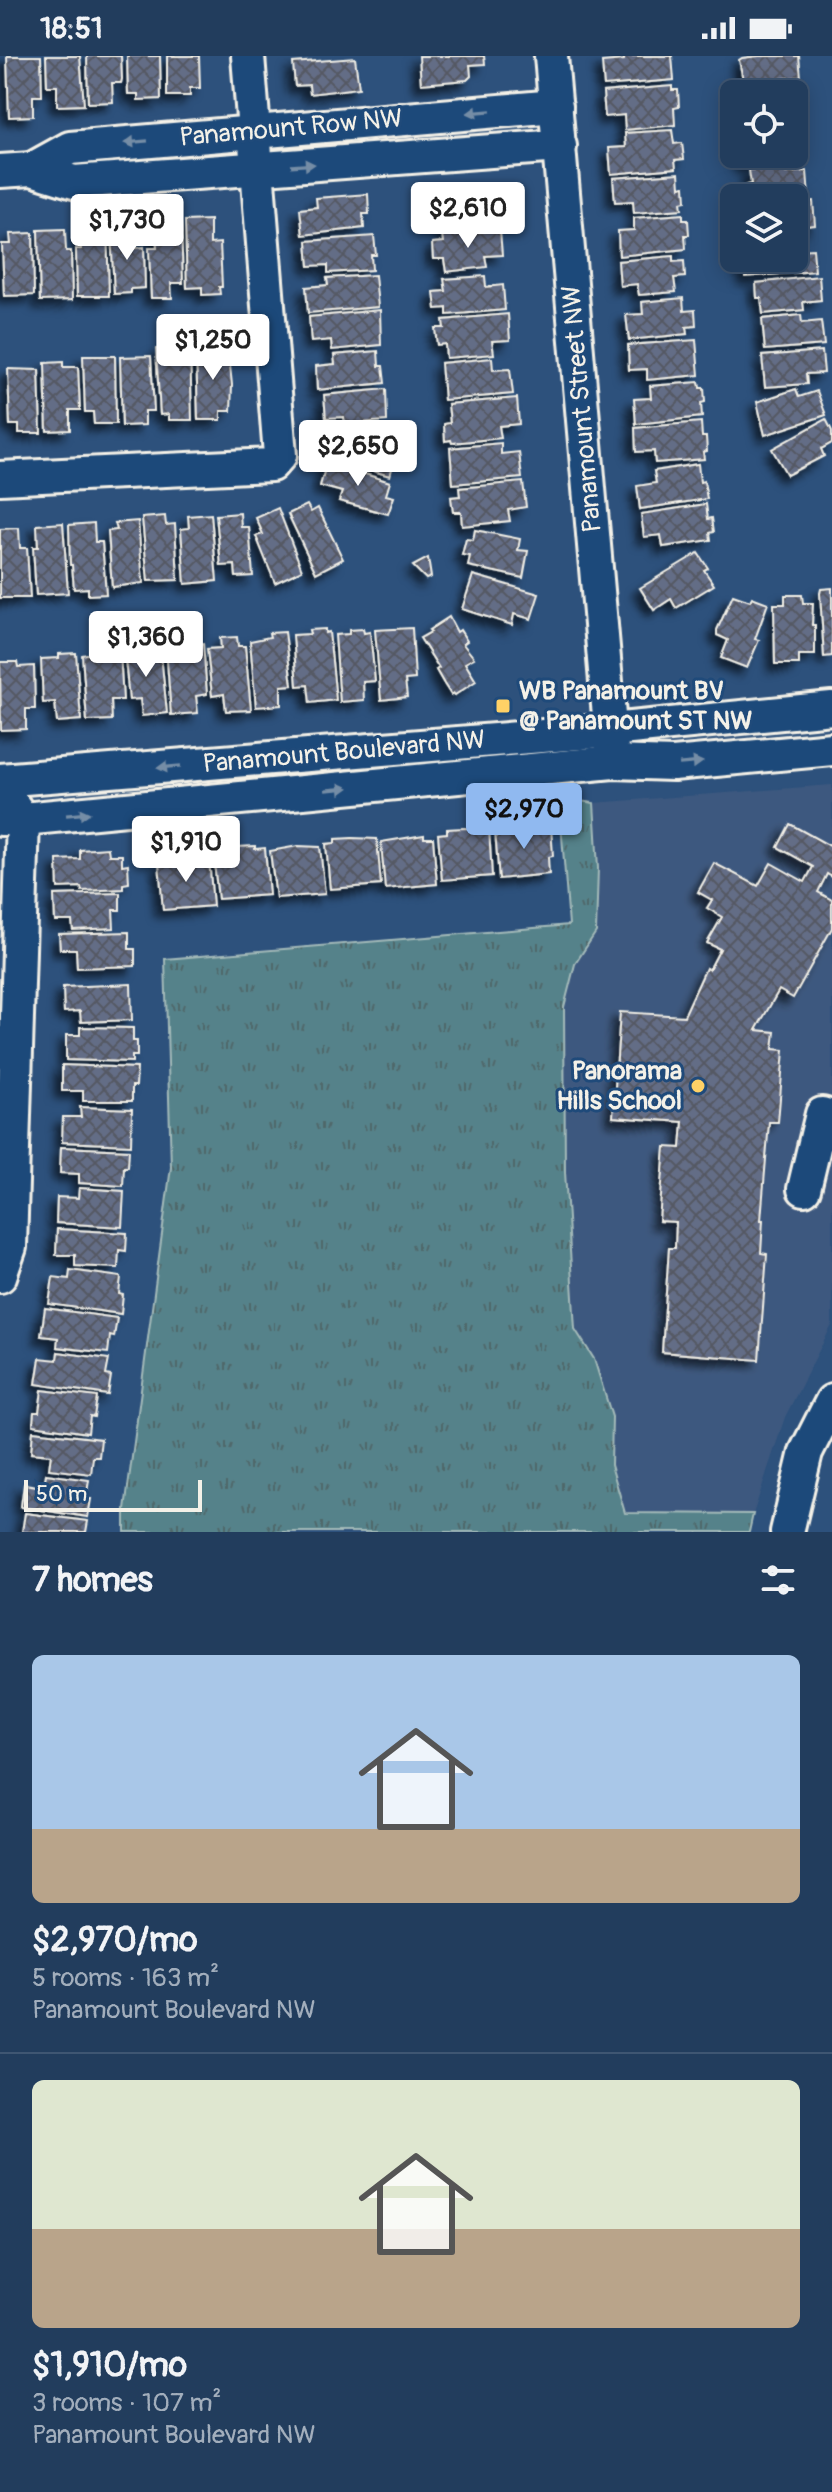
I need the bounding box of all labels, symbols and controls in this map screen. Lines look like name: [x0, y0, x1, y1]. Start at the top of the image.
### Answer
text: 18:51: [40, 10, 103, 47]
map controls: [720, 80, 808, 272]
button: locate: [720, 80, 808, 168]
street label: Panamount Row NW: [178, 102, 404, 154]
one-way arrow: [466, 106, 491, 119]
one-way arrow: [123, 136, 148, 149]
one-way arrow: [291, 158, 316, 171]
pin: $2,610: [403, 182, 533, 250]
button: layers: [720, 184, 808, 272]
text: $2,610: [429, 192, 507, 224]
pin: $1,730: [62, 194, 192, 262]
text: $1,730: [89, 204, 165, 236]
street label: Panamount Street NW: [555, 284, 609, 534]
pin: $1,250: [148, 314, 278, 382]
text: $1,250: [174, 324, 252, 356]
pin: $2,650: [293, 420, 423, 488]
text: $2,650: [317, 430, 399, 462]
pin: $1,360: [81, 611, 211, 679]
text: $1,360: [107, 621, 185, 653]
place label: WB Panamount BV @ Panamount ST NW: [519, 675, 753, 737]
marker: WB Panamount BV @ Panamount ST NW: [494, 697, 512, 715]
street label: Panamount Boulevard NW: [201, 724, 487, 780]
one-way arrow: [679, 756, 704, 769]
one-way arrow: [156, 760, 181, 773]
one-way arrow: [325, 783, 350, 796]
pin: $2,970: [459, 783, 589, 851]
text: $2,970: [484, 793, 564, 825]
one-way arrow: [66, 807, 91, 820]
pin: $1,910: [121, 816, 251, 884]
text: $1,910: [150, 826, 222, 858]
place label: Panorama Hills School: [557, 1055, 682, 1117]
marker: Panorama Hills School: [689, 1077, 707, 1095]
scale bar: [24, 1476, 202, 1512]
text: 50 m: [36, 1480, 87, 1508]
icon: filters: [756, 1558, 800, 1602]
text: 7 homes: [32, 1559, 153, 1602]
icon: home: [344, 1707, 488, 1851]
text: $2,970/mo: [32, 1919, 197, 1962]
text: 5 rooms · 163 m²: [32, 1962, 219, 1994]
text: Panamount Boulevard NW: [32, 1994, 316, 2026]
icon: home: [344, 2132, 488, 2276]
text: $1,910/mo: [32, 2344, 187, 2387]
text: 3 rooms · 107 m²: [32, 2387, 221, 2419]
text: Panamount Boulevard NW: [32, 2419, 316, 2451]

